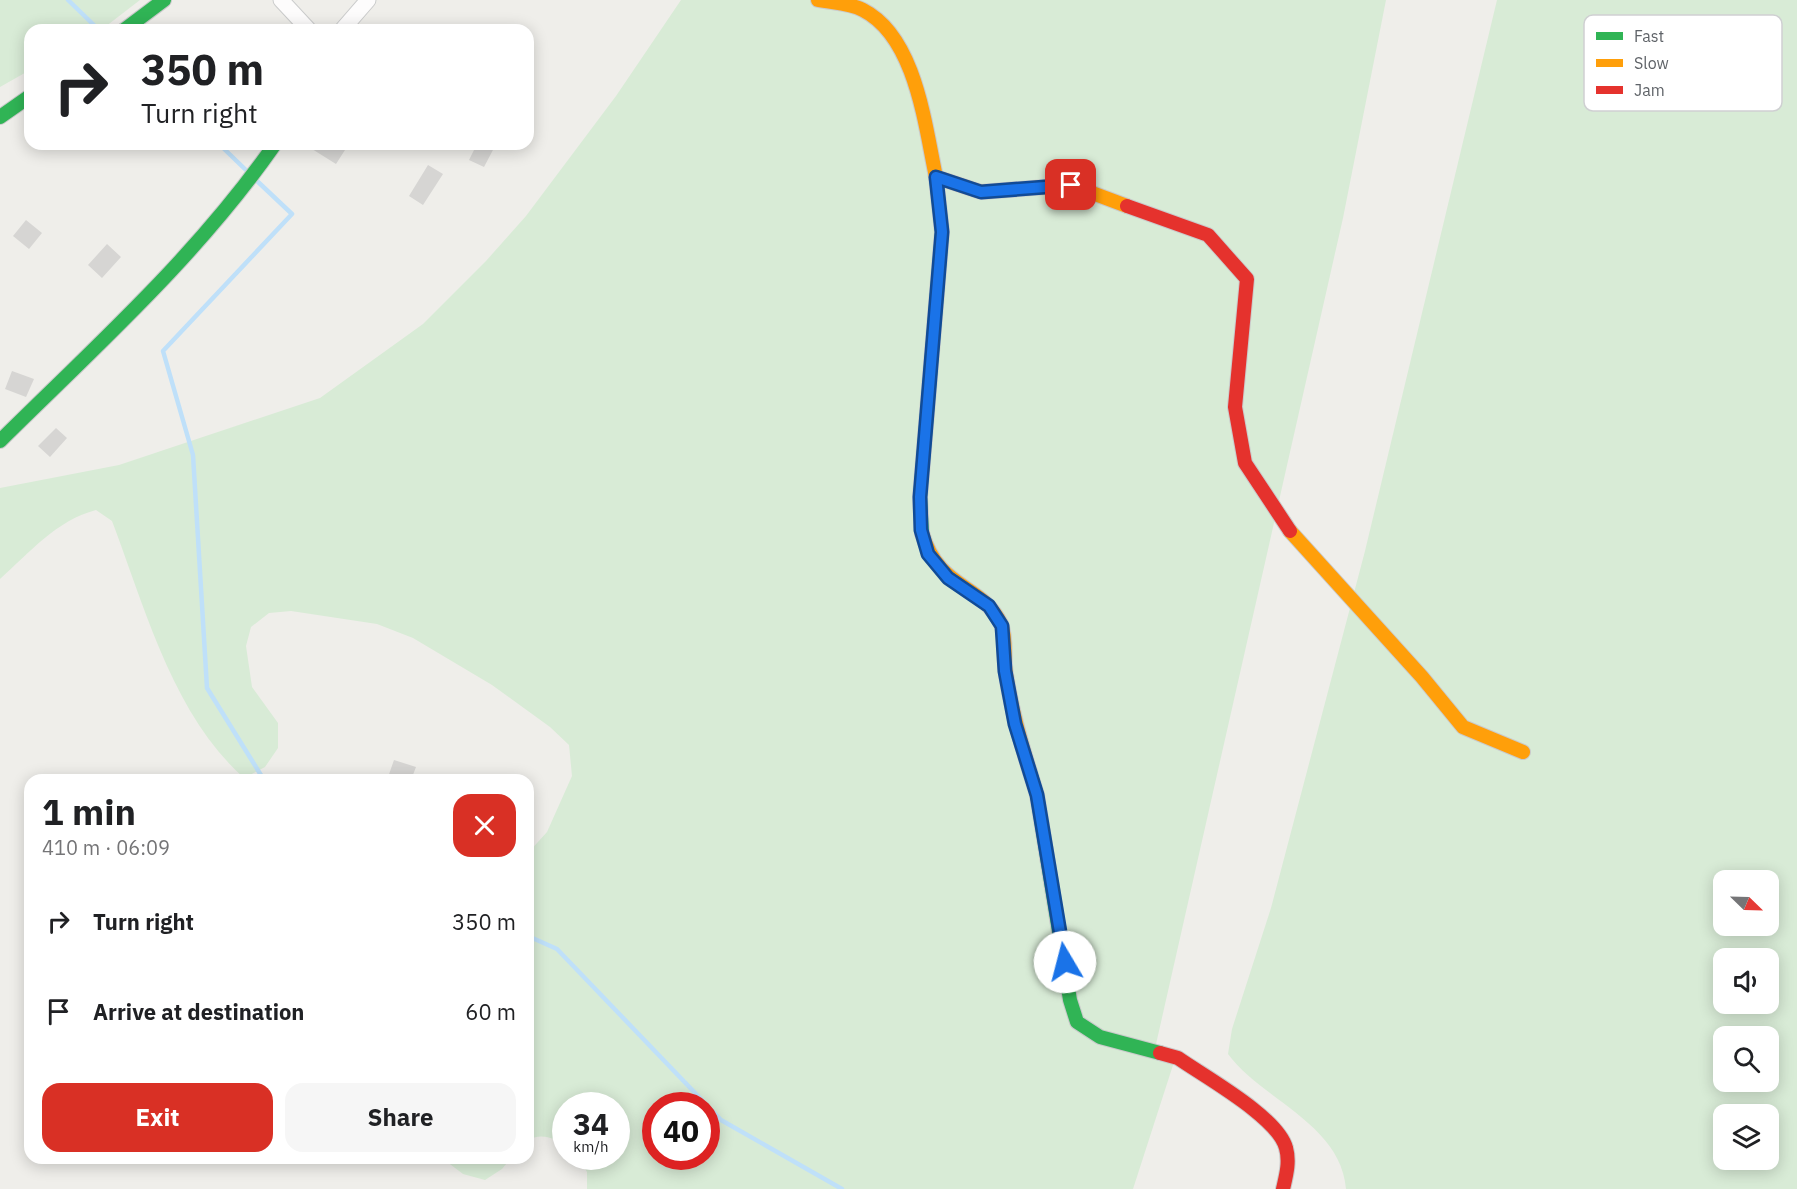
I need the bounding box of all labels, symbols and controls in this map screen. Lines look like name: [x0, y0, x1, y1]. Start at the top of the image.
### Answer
legend: [1584, 15, 1782, 111]
text: Fast: [1634, 26, 1664, 46]
text: 350 m: [141, 42, 264, 97]
icon: right: [42, 48, 120, 126]
text: Slow: [1634, 53, 1669, 73]
text: Jam: [1634, 80, 1665, 100]
text: Turn right: [141, 95, 258, 130]
pin: [1045, 159, 1096, 210]
icon: arrive: [1054, 168, 1087, 201]
text: 1 min: [42, 788, 136, 835]
button: close: [453, 794, 516, 857]
text: 410 m · 06:09: [42, 834, 170, 861]
north arrow: [1713, 870, 1779, 936]
map controls: [1713, 870, 1779, 1170]
icon: right: [42, 905, 75, 938]
text: Turn right: [93, 907, 194, 936]
text: 350 m: [452, 907, 516, 936]
position arrow: [1033, 930, 1097, 994]
button: sound: [1713, 948, 1779, 1014]
icon: arrive: [42, 995, 75, 1028]
text: Arrive at destination: [93, 997, 304, 1026]
text: 60 m: [465, 997, 516, 1026]
button: search: [1713, 1026, 1779, 1092]
button: Exit: [42, 1083, 273, 1152]
button: Share: [285, 1083, 516, 1152]
speed limit sign: 40: [642, 1092, 720, 1170]
text: 34: [573, 1104, 609, 1143]
button: layers: [1713, 1104, 1779, 1170]
text: km/h: [573, 1137, 609, 1156]

